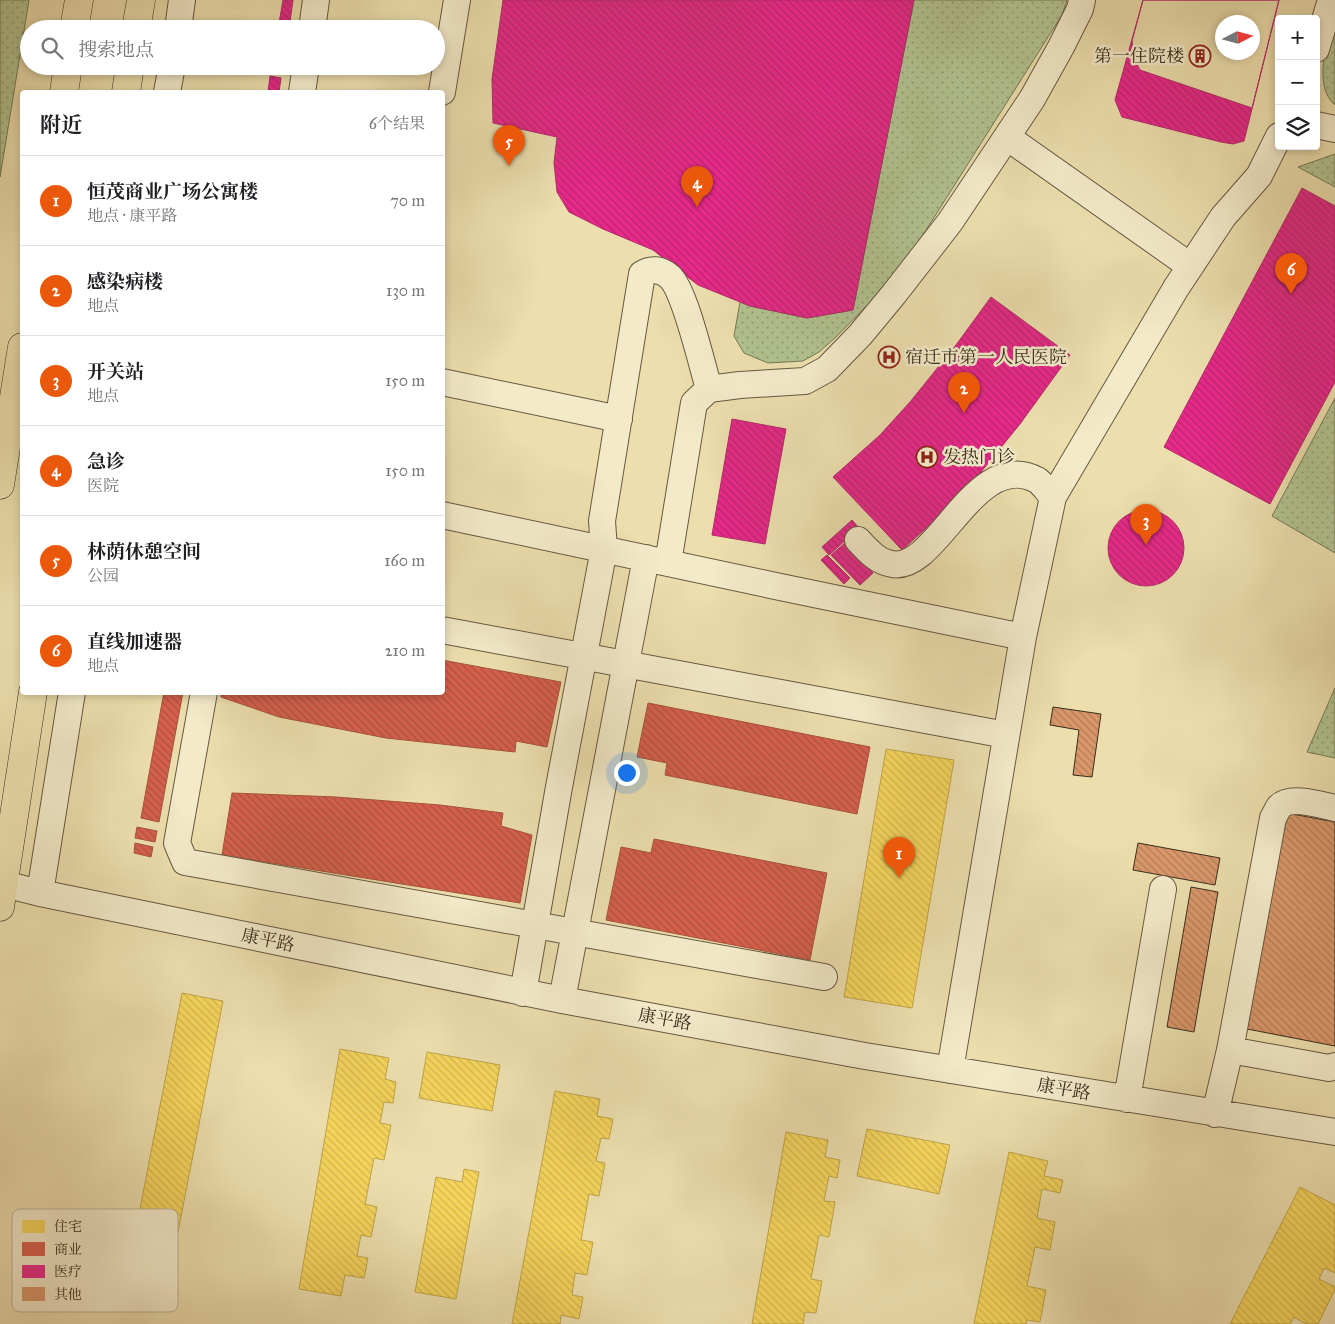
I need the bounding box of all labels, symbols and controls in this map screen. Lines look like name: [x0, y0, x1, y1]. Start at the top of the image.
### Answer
north arrow: [1215, 15, 1260, 60]
map controls: [1275, 15, 1320, 150]
button: +: [1275, 15, 1320, 60]
search box: [20, 20, 445, 75]
icon: search: [38, 34, 66, 62]
text: 搜索地点: [78, 38, 154, 61]
building icon: 第一住院楼: [1188, 44, 1212, 68]
place label: 第一住院楼: [1094, 45, 1184, 67]
button: −: [1275, 60, 1320, 105]
button: layers: [1275, 105, 1320, 150]
text: 附近: [40, 112, 82, 138]
text: 6个结果: [369, 114, 425, 133]
pin: 5: [493, 125, 525, 166]
pin: 4: [681, 166, 713, 207]
text: 恒茂商业广场公寓楼: [87, 180, 258, 203]
text: 1: [53, 191, 59, 210]
text: 70 m: [390, 191, 425, 210]
text: 地点 · 康平路: [87, 206, 177, 225]
pin: 6: [1275, 253, 1307, 294]
text: 感染病楼: [87, 270, 163, 293]
text: 2: [52, 281, 60, 300]
text: 130 m: [386, 281, 425, 300]
text: 地点: [87, 296, 119, 315]
hospital icon: 宿迁市第一人民医院: [877, 345, 901, 369]
place label: 宿迁市第一人民医院: [905, 346, 1067, 368]
text: 开关站: [87, 360, 144, 383]
text: 3: [53, 371, 59, 390]
text: 150 m: [385, 371, 425, 390]
pin: 2: [948, 372, 980, 413]
text: 地点: [87, 386, 119, 405]
hospital icon: 发热门诊: [915, 445, 939, 469]
place label: 发热门诊: [943, 446, 1015, 468]
text: 急诊: [87, 450, 125, 473]
text: 4: [52, 461, 60, 480]
text: 150 m: [385, 461, 425, 480]
text: 医院: [87, 476, 119, 495]
pin: 3: [1130, 504, 1162, 545]
text: 林荫休憩空间: [87, 540, 201, 563]
text: 5: [52, 551, 60, 570]
text: 160 m: [384, 551, 425, 570]
text: 公园: [87, 566, 119, 585]
text: 直线加速器: [87, 630, 182, 653]
text: 6: [52, 641, 60, 660]
text: 210 m: [385, 641, 425, 660]
text: 地点: [87, 656, 119, 675]
your location: [614, 760, 640, 786]
pin: 1: [883, 837, 915, 878]
street label: 康平路: [239, 924, 297, 956]
street label: 康平路: [637, 1003, 693, 1035]
street label: 康平路: [1036, 1073, 1092, 1105]
legend: [12, 1209, 178, 1312]
text: 住宅: [54, 1218, 82, 1235]
text: 商业: [54, 1241, 82, 1258]
text: 医疗: [54, 1263, 82, 1280]
text: 其他: [54, 1286, 82, 1303]

